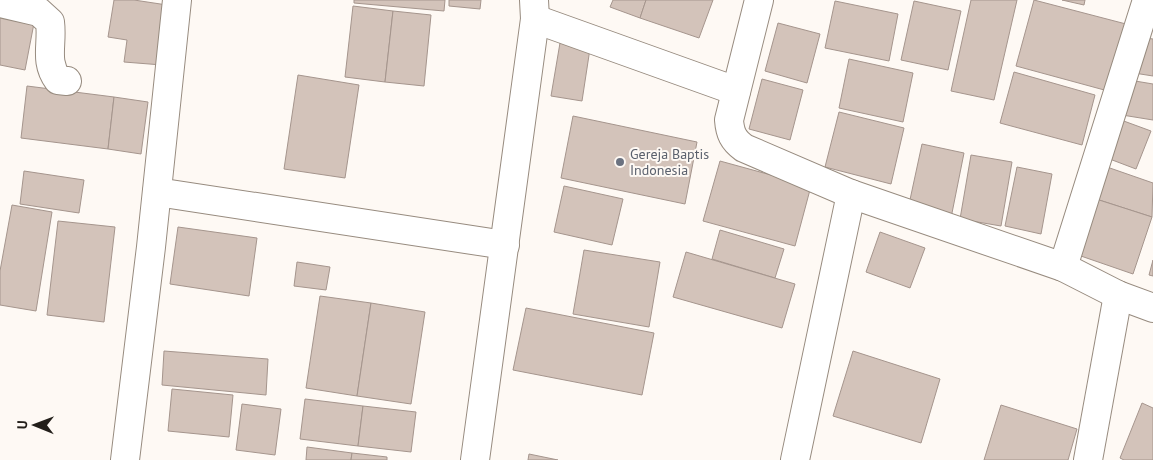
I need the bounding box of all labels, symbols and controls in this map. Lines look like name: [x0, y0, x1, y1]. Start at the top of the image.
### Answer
place label: Gereja Baptis Indonesia: [630, 145, 709, 179]
marker: Gereja Baptis Indonesia: [614, 156, 626, 168]
north arrow: [10, 400, 60, 450]
text: U: [13, 420, 31, 429]

